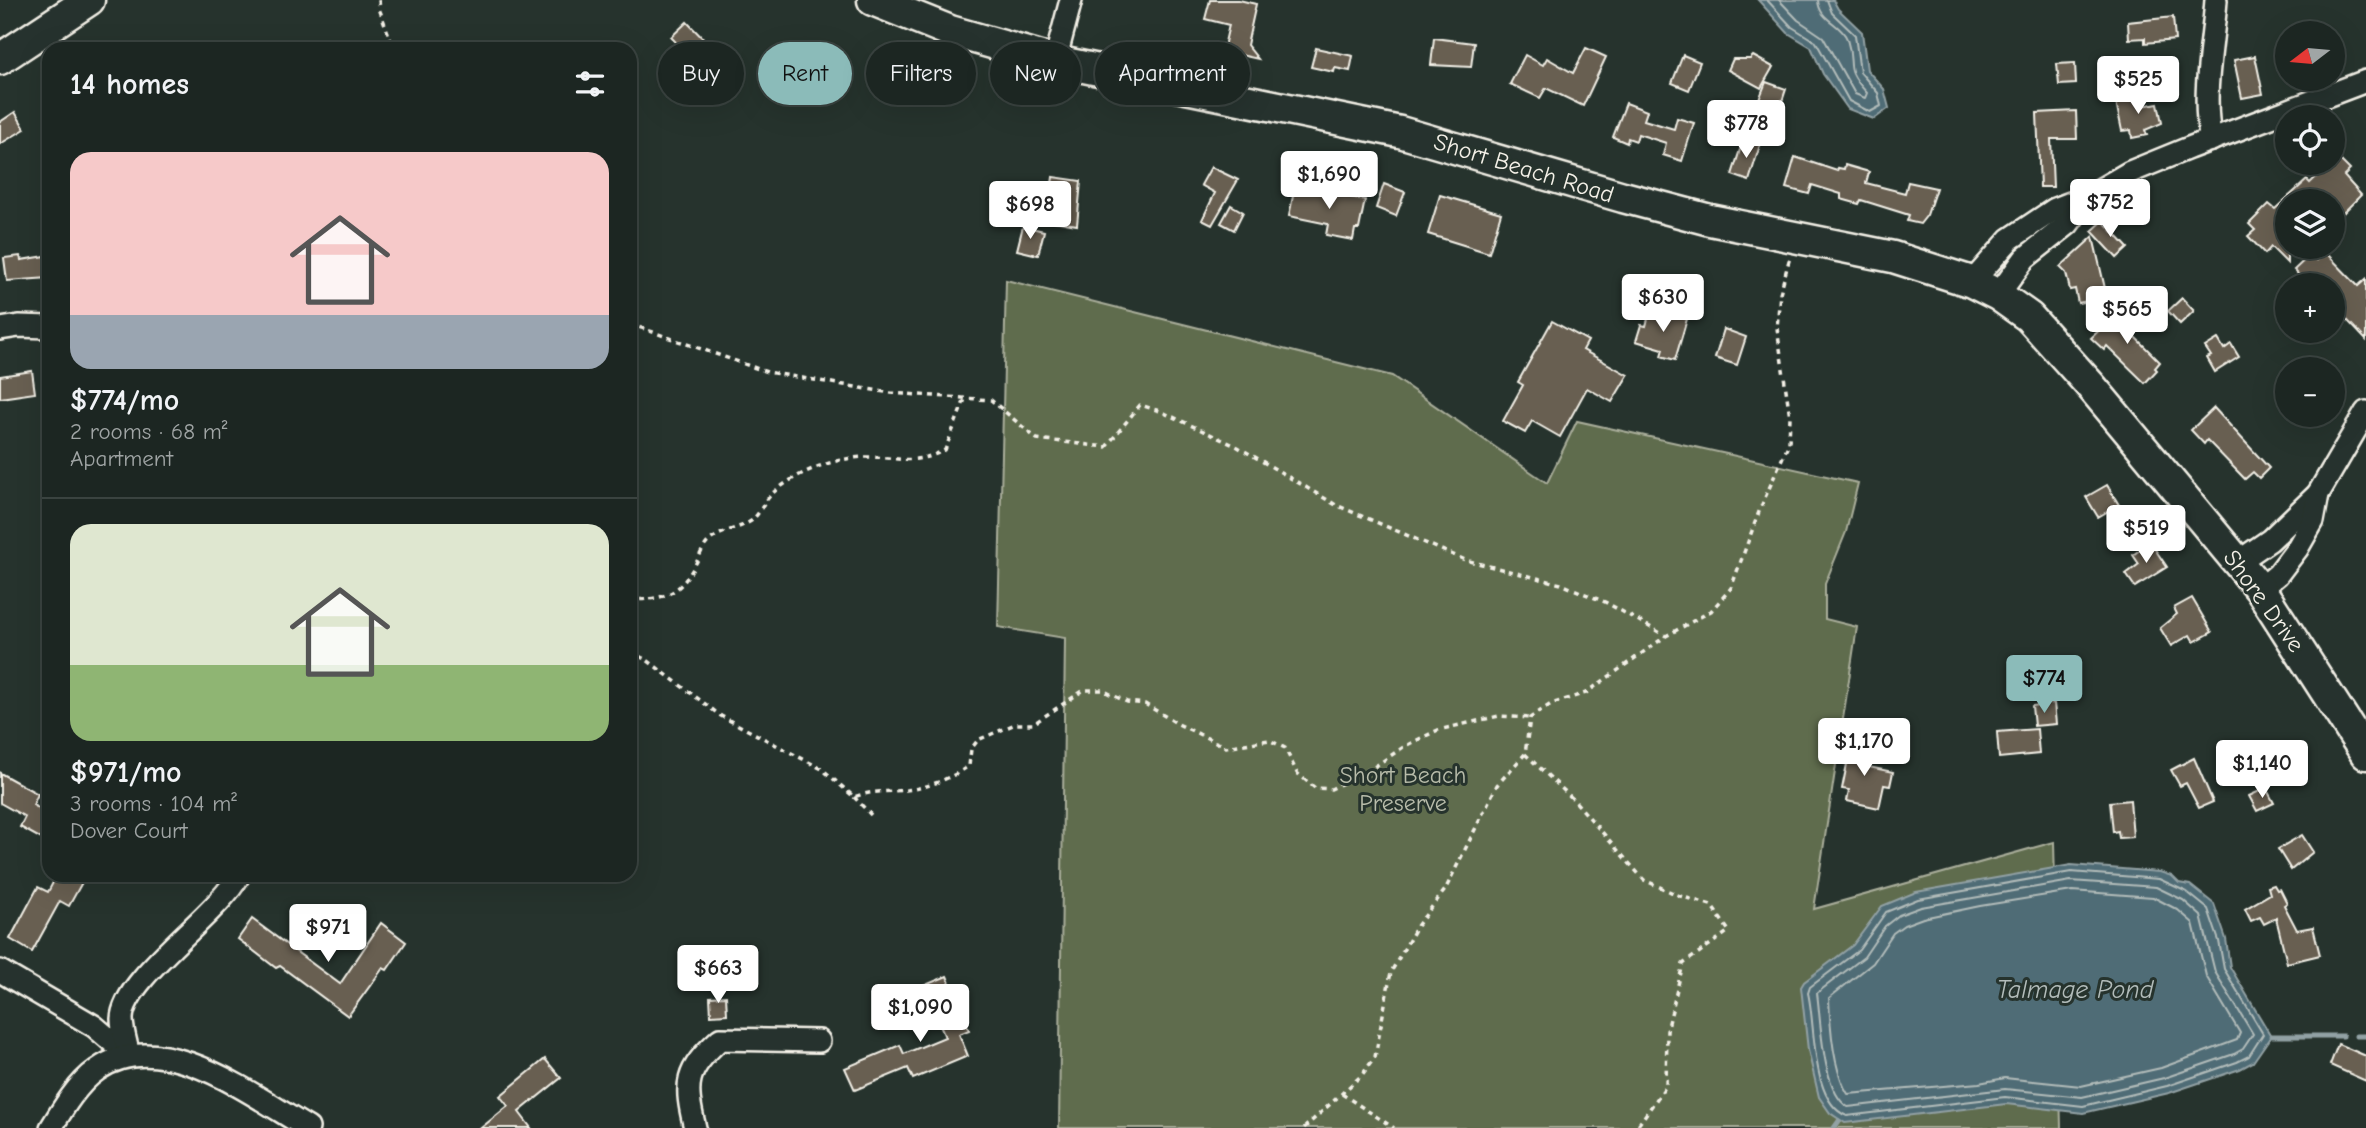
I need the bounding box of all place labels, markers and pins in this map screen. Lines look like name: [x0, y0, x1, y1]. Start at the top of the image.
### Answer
pin: $525: [2097, 57, 2179, 116]
pin: $778: [1705, 100, 1787, 160]
pin: $1,690: [1272, 152, 1386, 211]
pin: $752: [2069, 180, 2151, 239]
pin: $698: [989, 182, 1071, 241]
pin: $630: [1622, 274, 1704, 334]
pin: $565: [2086, 286, 2168, 346]
pin: $519: [2105, 505, 2187, 565]
pin: $774: [2003, 656, 2085, 715]
pin: $1,170: [1807, 718, 1921, 778]
pin: $1,140: [2205, 740, 2319, 800]
pin: $971: [287, 904, 369, 964]
pin: $663: [677, 946, 759, 1005]
pin: $1,090: [863, 984, 977, 1044]

